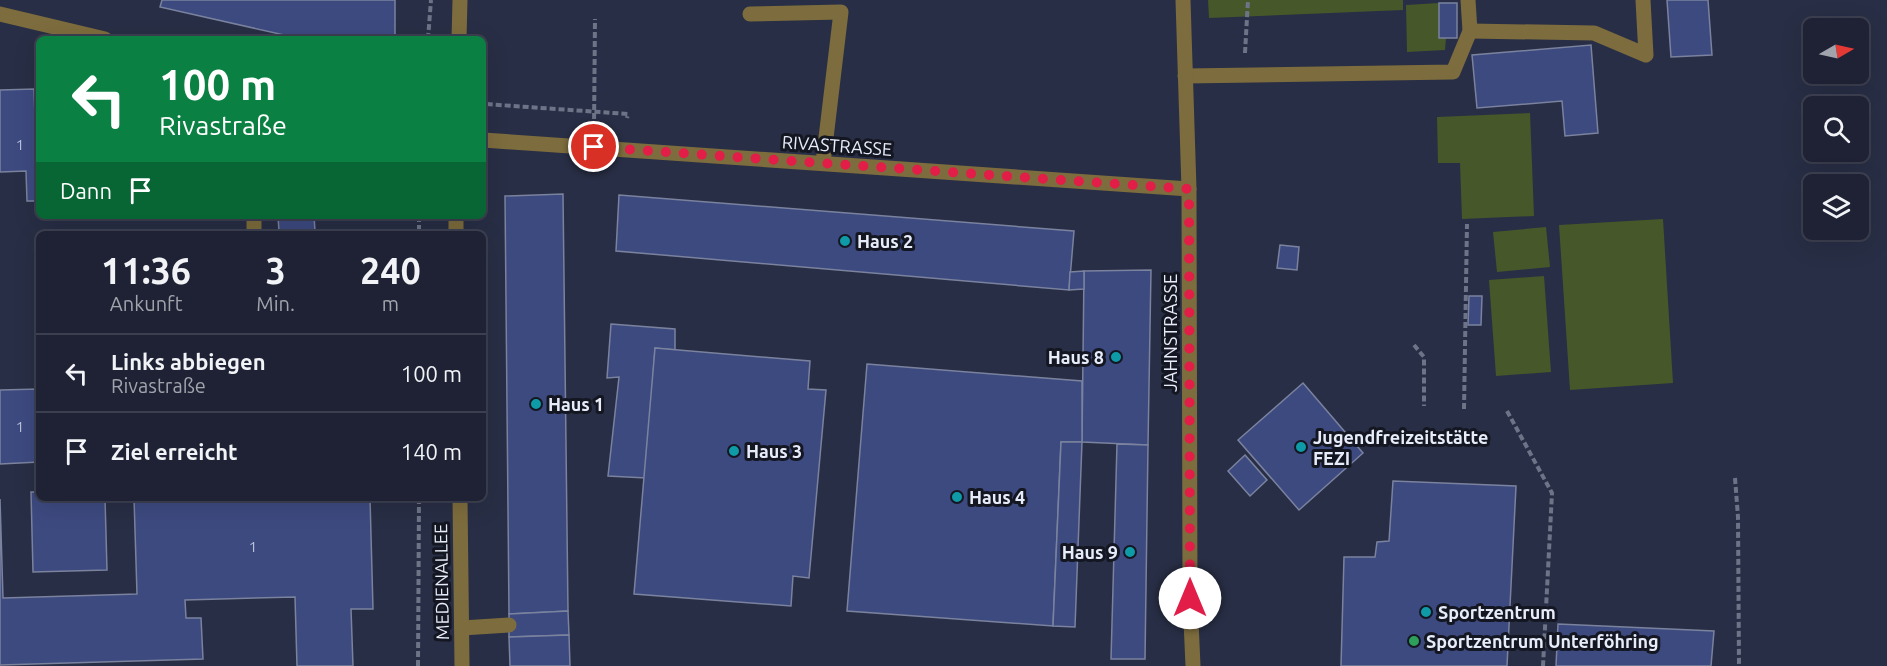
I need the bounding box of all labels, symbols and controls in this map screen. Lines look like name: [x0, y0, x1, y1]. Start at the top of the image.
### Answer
north arrow: [1803, 18, 1869, 84]
map controls: [1803, 18, 1869, 240]
icon: left: [60, 60, 138, 138]
text: 100 m: [159, 61, 276, 108]
button: search: [1803, 96, 1869, 162]
text: Rivastraße: [159, 110, 287, 140]
pin: [568, 121, 619, 172]
icon: arrive: [577, 130, 610, 163]
street label: RIVASTRASSE: [781, 131, 893, 159]
house number: 1: [16, 136, 24, 153]
icon: arrive: [124, 174, 157, 207]
button: layers: [1803, 174, 1869, 240]
text: Dann: [60, 178, 112, 203]
place label: Haus 2: [857, 231, 913, 251]
marker: Haus 2: [838, 234, 852, 248]
text: 11:36: [101, 250, 191, 291]
text: 3: [265, 250, 286, 291]
text: 240: [360, 250, 421, 291]
street label: JAHNSTRASSE: [1160, 274, 1180, 392]
text: Ankunft: [110, 292, 183, 315]
text: Min.: [256, 292, 295, 315]
text: m: [382, 292, 399, 315]
place label: Haus 8: [1048, 347, 1104, 367]
text: Links abbiegen: [111, 349, 266, 374]
marker: Haus 8: [1109, 350, 1123, 364]
icon: left: [60, 357, 93, 390]
text: 100 m: [401, 361, 462, 386]
text: Rivastraße: [111, 374, 206, 397]
place label: Haus 1: [548, 394, 604, 414]
marker: Haus 1: [529, 397, 543, 411]
house number: 1: [16, 418, 24, 435]
place label: Jugendfreizeitstätte FEZI: [1313, 427, 1488, 468]
icon: arrive: [60, 435, 93, 468]
text: Ziel erreicht: [111, 439, 238, 464]
text: 140 m: [401, 439, 462, 464]
marker: Jugendfreizeitstätte FEZI: [1294, 440, 1308, 454]
place label: Haus 3: [746, 441, 802, 461]
marker: Haus 3: [727, 444, 741, 458]
place label: Haus 4: [969, 487, 1025, 507]
marker: Haus 4: [950, 490, 964, 504]
street label: MEDIENALLEE: [430, 524, 452, 640]
house number: 1: [249, 538, 257, 555]
place label: Haus 9: [1062, 542, 1118, 562]
marker: Haus 9: [1123, 545, 1137, 559]
position arrow: [1158, 566, 1222, 630]
place label: Sportzentrum: [1438, 602, 1556, 622]
marker: Sportzentrum: [1419, 605, 1433, 619]
place label: Sportzentrum Unterföhring: [1426, 631, 1659, 651]
marker: Sportzentrum Unterföhring: [1407, 634, 1421, 648]

